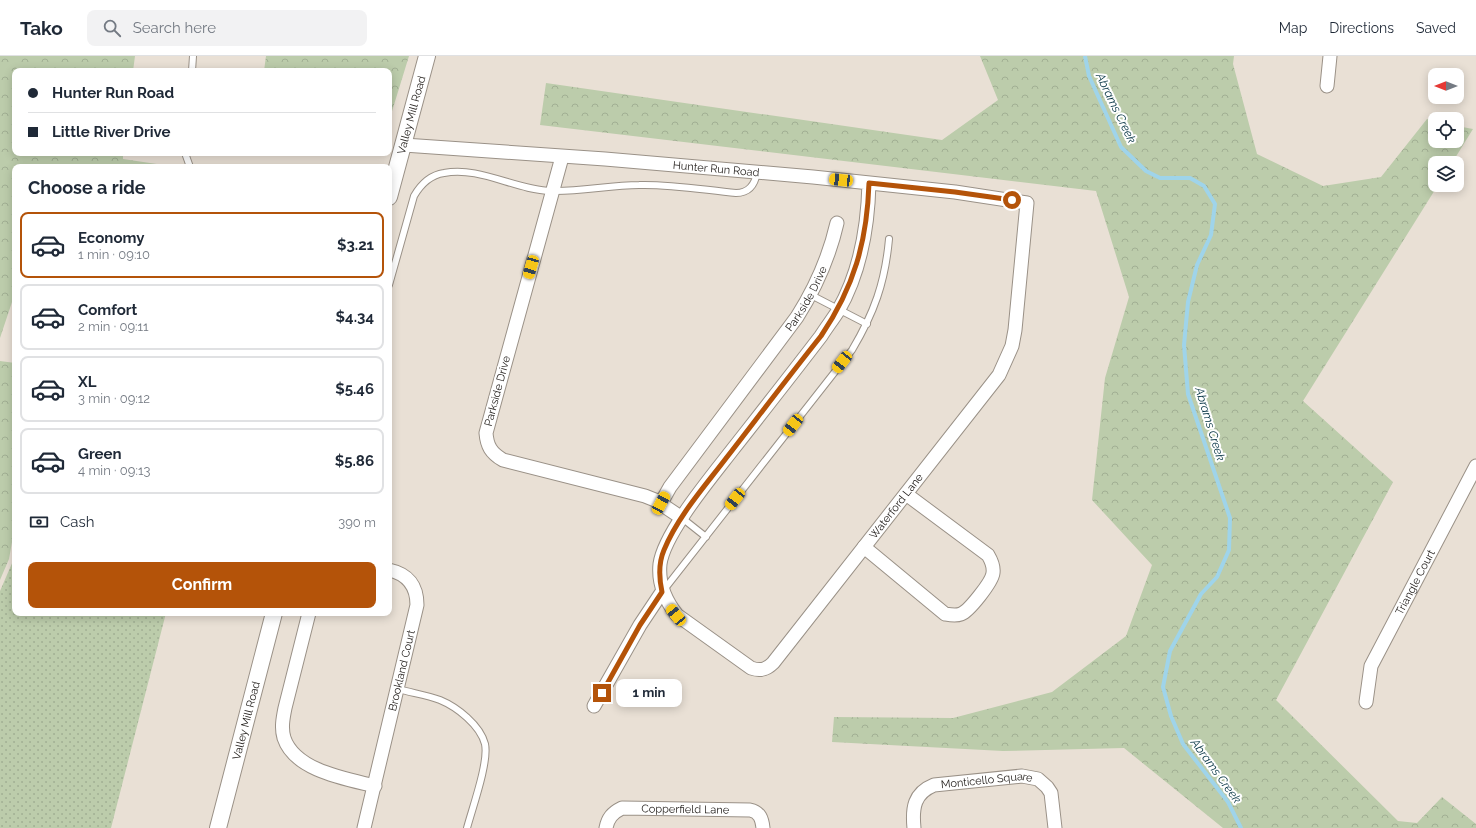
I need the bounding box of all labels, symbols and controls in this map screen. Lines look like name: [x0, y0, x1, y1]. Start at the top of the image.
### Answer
search box: [87, 10, 367, 46]
text: Tako: [20, 17, 63, 39]
icon: search: [101, 17, 123, 39]
text: Search here: [133, 19, 216, 37]
text: Map: [1279, 20, 1307, 36]
text: Directions: [1329, 20, 1394, 36]
text: Saved: [1416, 20, 1456, 36]
north arrow: [1428, 68, 1464, 104]
map controls: [1428, 68, 1464, 192]
water label: Abrams Creek: [1093, 70, 1139, 146]
street label: Valley Mill Road: [395, 74, 428, 156]
text: Hunter Run Road: [52, 84, 174, 102]
button: locate: [1428, 112, 1464, 148]
text: Little River Drive: [52, 123, 171, 141]
button: layers: [1428, 156, 1464, 192]
street label: Hunter Run Road: [672, 159, 760, 179]
car: [828, 173, 854, 187]
text: Choose a ride: [28, 177, 146, 198]
route start: [1003, 191, 1021, 209]
icon: car: [30, 227, 66, 263]
text: Economy: [78, 229, 145, 247]
text: $3.21: [337, 236, 374, 254]
text: 1 min · 09:10: [78, 247, 150, 262]
car: [522, 254, 540, 280]
street label: Parkside Drive: [783, 264, 830, 334]
icon: car: [30, 299, 66, 335]
text: Comfort: [78, 301, 137, 319]
text: $4.34: [336, 308, 374, 326]
text: 2 min · 09:11: [78, 319, 149, 334]
car: [830, 349, 854, 375]
street label: Parkside Drive: [482, 354, 513, 428]
icon: car: [30, 371, 66, 407]
text: XL: [78, 373, 96, 391]
text: $5.46: [335, 380, 374, 398]
water label: Abrams Creek: [1192, 385, 1228, 463]
text: 3 min · 09:12: [78, 391, 150, 406]
car: [781, 412, 805, 438]
icon: car: [30, 443, 66, 479]
text: Green: [78, 445, 122, 463]
text: $5.86: [335, 452, 374, 470]
text: 4 min · 09:13: [78, 463, 150, 478]
street label: Waterford Lane: [867, 471, 926, 542]
car: [723, 486, 747, 512]
car: [650, 490, 672, 516]
icon: cash: [28, 511, 50, 533]
text: Cash: [60, 513, 94, 531]
text: 390 m: [338, 515, 376, 530]
street label: Triangle Court: [1393, 547, 1438, 617]
button: Confirm: [28, 562, 376, 608]
car: [664, 602, 688, 628]
street label: Brookland Court: [386, 628, 418, 712]
callout: 1 min: [616, 679, 682, 707]
street label: Valley Mill Road: [230, 680, 263, 761]
route end: [593, 684, 611, 702]
text: 1 min: [633, 685, 665, 700]
water label: Abrams Creek: [1187, 735, 1244, 806]
street label: Monticello Square: [940, 770, 1034, 791]
street label: Copperfield Lane: [641, 802, 730, 817]

